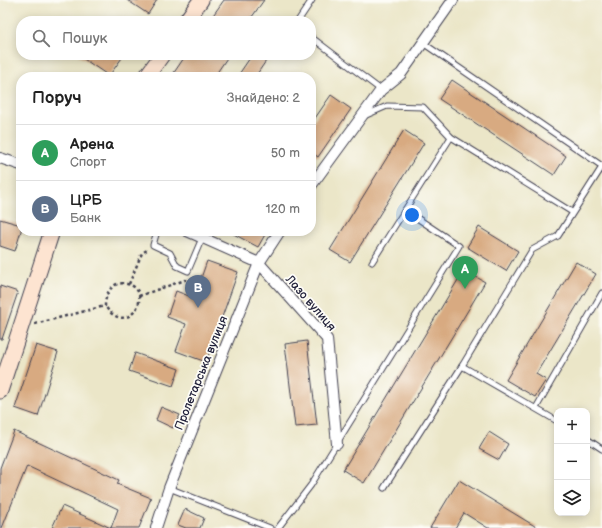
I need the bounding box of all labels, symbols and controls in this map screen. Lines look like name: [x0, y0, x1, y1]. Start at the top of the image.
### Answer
search box: [16, 16, 316, 60]
icon: search: [30, 27, 52, 49]
text: Пошук: [62, 29, 108, 48]
text: Поруч: [32, 88, 82, 108]
text: Знайдено: 2: [227, 90, 300, 106]
text: Арена: [70, 135, 114, 154]
text: A: [41, 145, 49, 161]
text: 50 m: [271, 145, 300, 161]
text: Спорт: [70, 154, 106, 170]
text: ЦРБ: [70, 191, 102, 210]
text: B: [40, 201, 50, 217]
text: 120 m: [265, 201, 300, 217]
your location: [402, 205, 422, 225]
text: Банк: [70, 210, 101, 226]
pin: A: [452, 256, 478, 289]
street label: Лазо вулиця: [282, 272, 339, 335]
pin: B: [185, 275, 211, 308]
street label: Пролетарська вулиця: [172, 314, 231, 433]
map controls: [554, 408, 590, 516]
button: +: [554, 408, 590, 444]
button: −: [554, 444, 590, 480]
button: layers: [554, 480, 590, 516]

